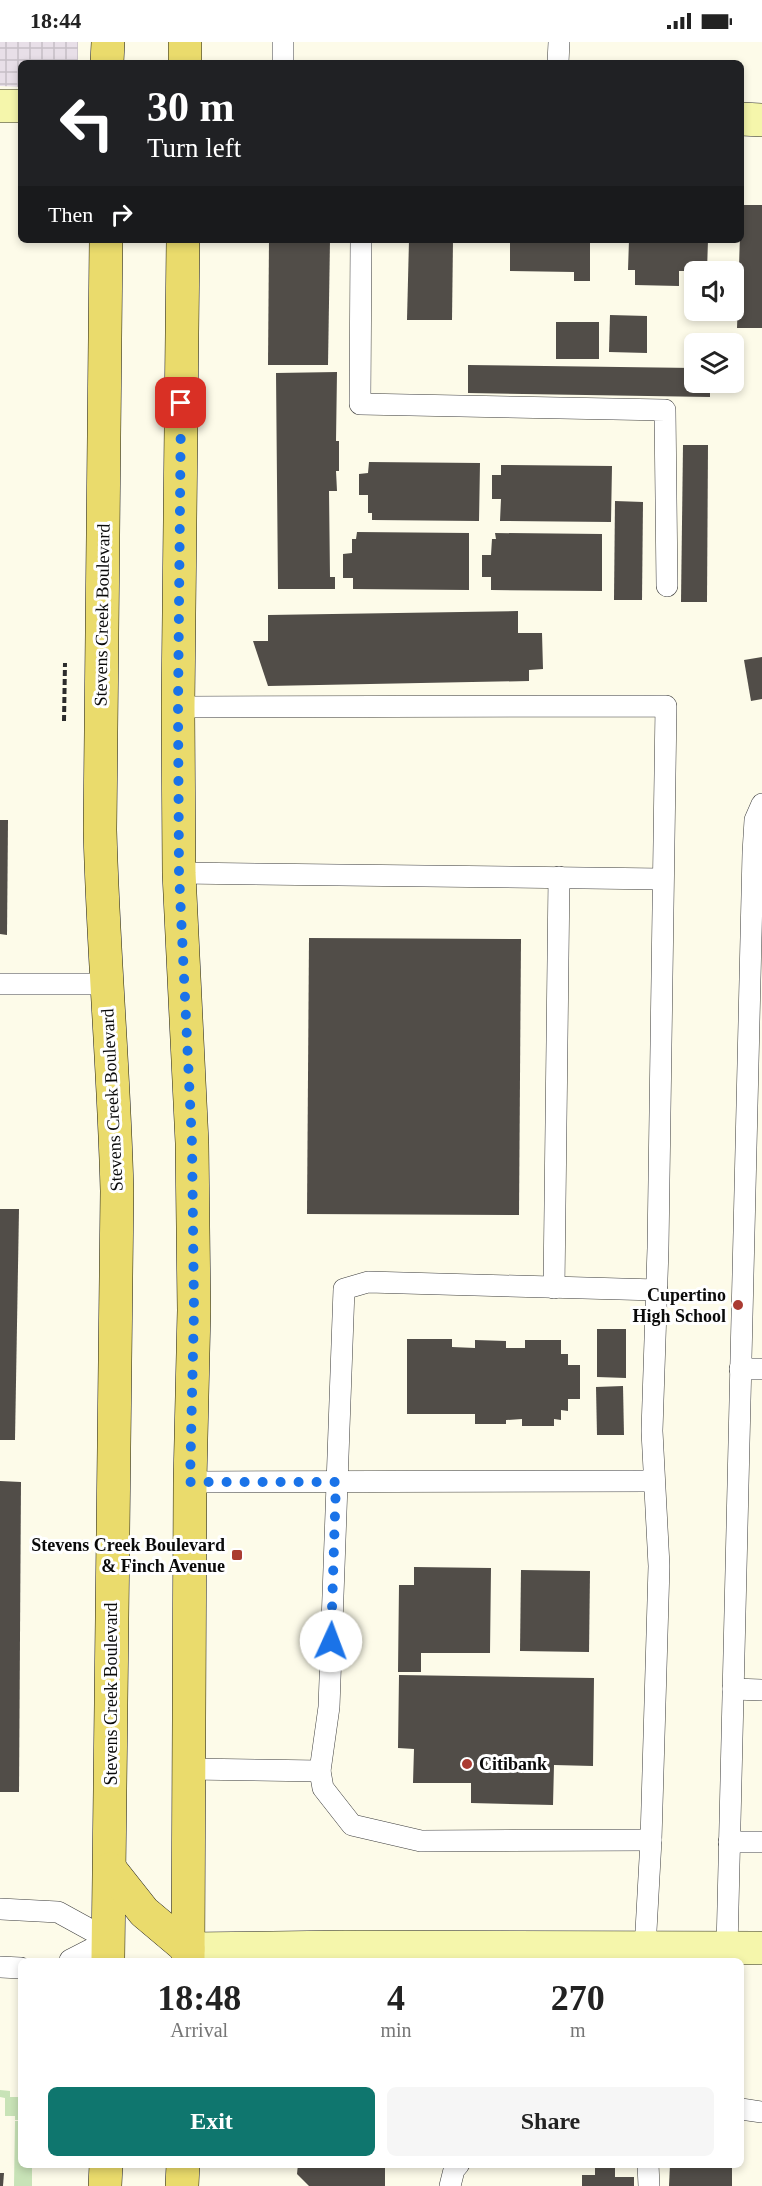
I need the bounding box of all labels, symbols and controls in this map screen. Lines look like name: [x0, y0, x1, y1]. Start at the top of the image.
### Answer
text: 18:44: [30, 8, 81, 33]
icon: left: [48, 84, 126, 162]
text: 30 m: [147, 84, 235, 130]
text: Turn left: [147, 133, 241, 163]
icon: right: [105, 198, 138, 231]
text: Then: [48, 202, 93, 227]
map controls: [684, 261, 744, 393]
button: sound: [684, 261, 744, 321]
button: layers: [684, 333, 744, 393]
pin: [155, 377, 206, 428]
icon: arrive: [164, 386, 197, 419]
street label: Stevens Creek Boulevard: [90, 523, 114, 707]
street label: Stevens Creek Boulevard: [97, 1008, 127, 1192]
place label: Cupertino High School: [632, 1285, 726, 1326]
marker: Cupertino High School: [731, 1298, 745, 1312]
place label: Stevens Creek Boulevard & Finch Avenue: [31, 1535, 225, 1576]
marker: Stevens Creek Boulevard & Finch Avenue: [230, 1548, 244, 1562]
street label: Stevens Creek Boulevard: [101, 1603, 121, 1785]
position arrow: [299, 1609, 363, 1673]
place label: Citibank: [479, 1754, 547, 1774]
marker: Citibank: [460, 1757, 474, 1771]
text: 18:48: [157, 1978, 241, 2018]
text: 4: [387, 1978, 405, 2018]
text: 270: [551, 1978, 605, 2018]
text: Arrival: [170, 2019, 228, 2041]
text: min: [380, 2019, 412, 2041]
text: m: [570, 2019, 586, 2041]
button: Exit: [48, 2087, 375, 2156]
button: Share: [387, 2087, 714, 2156]

